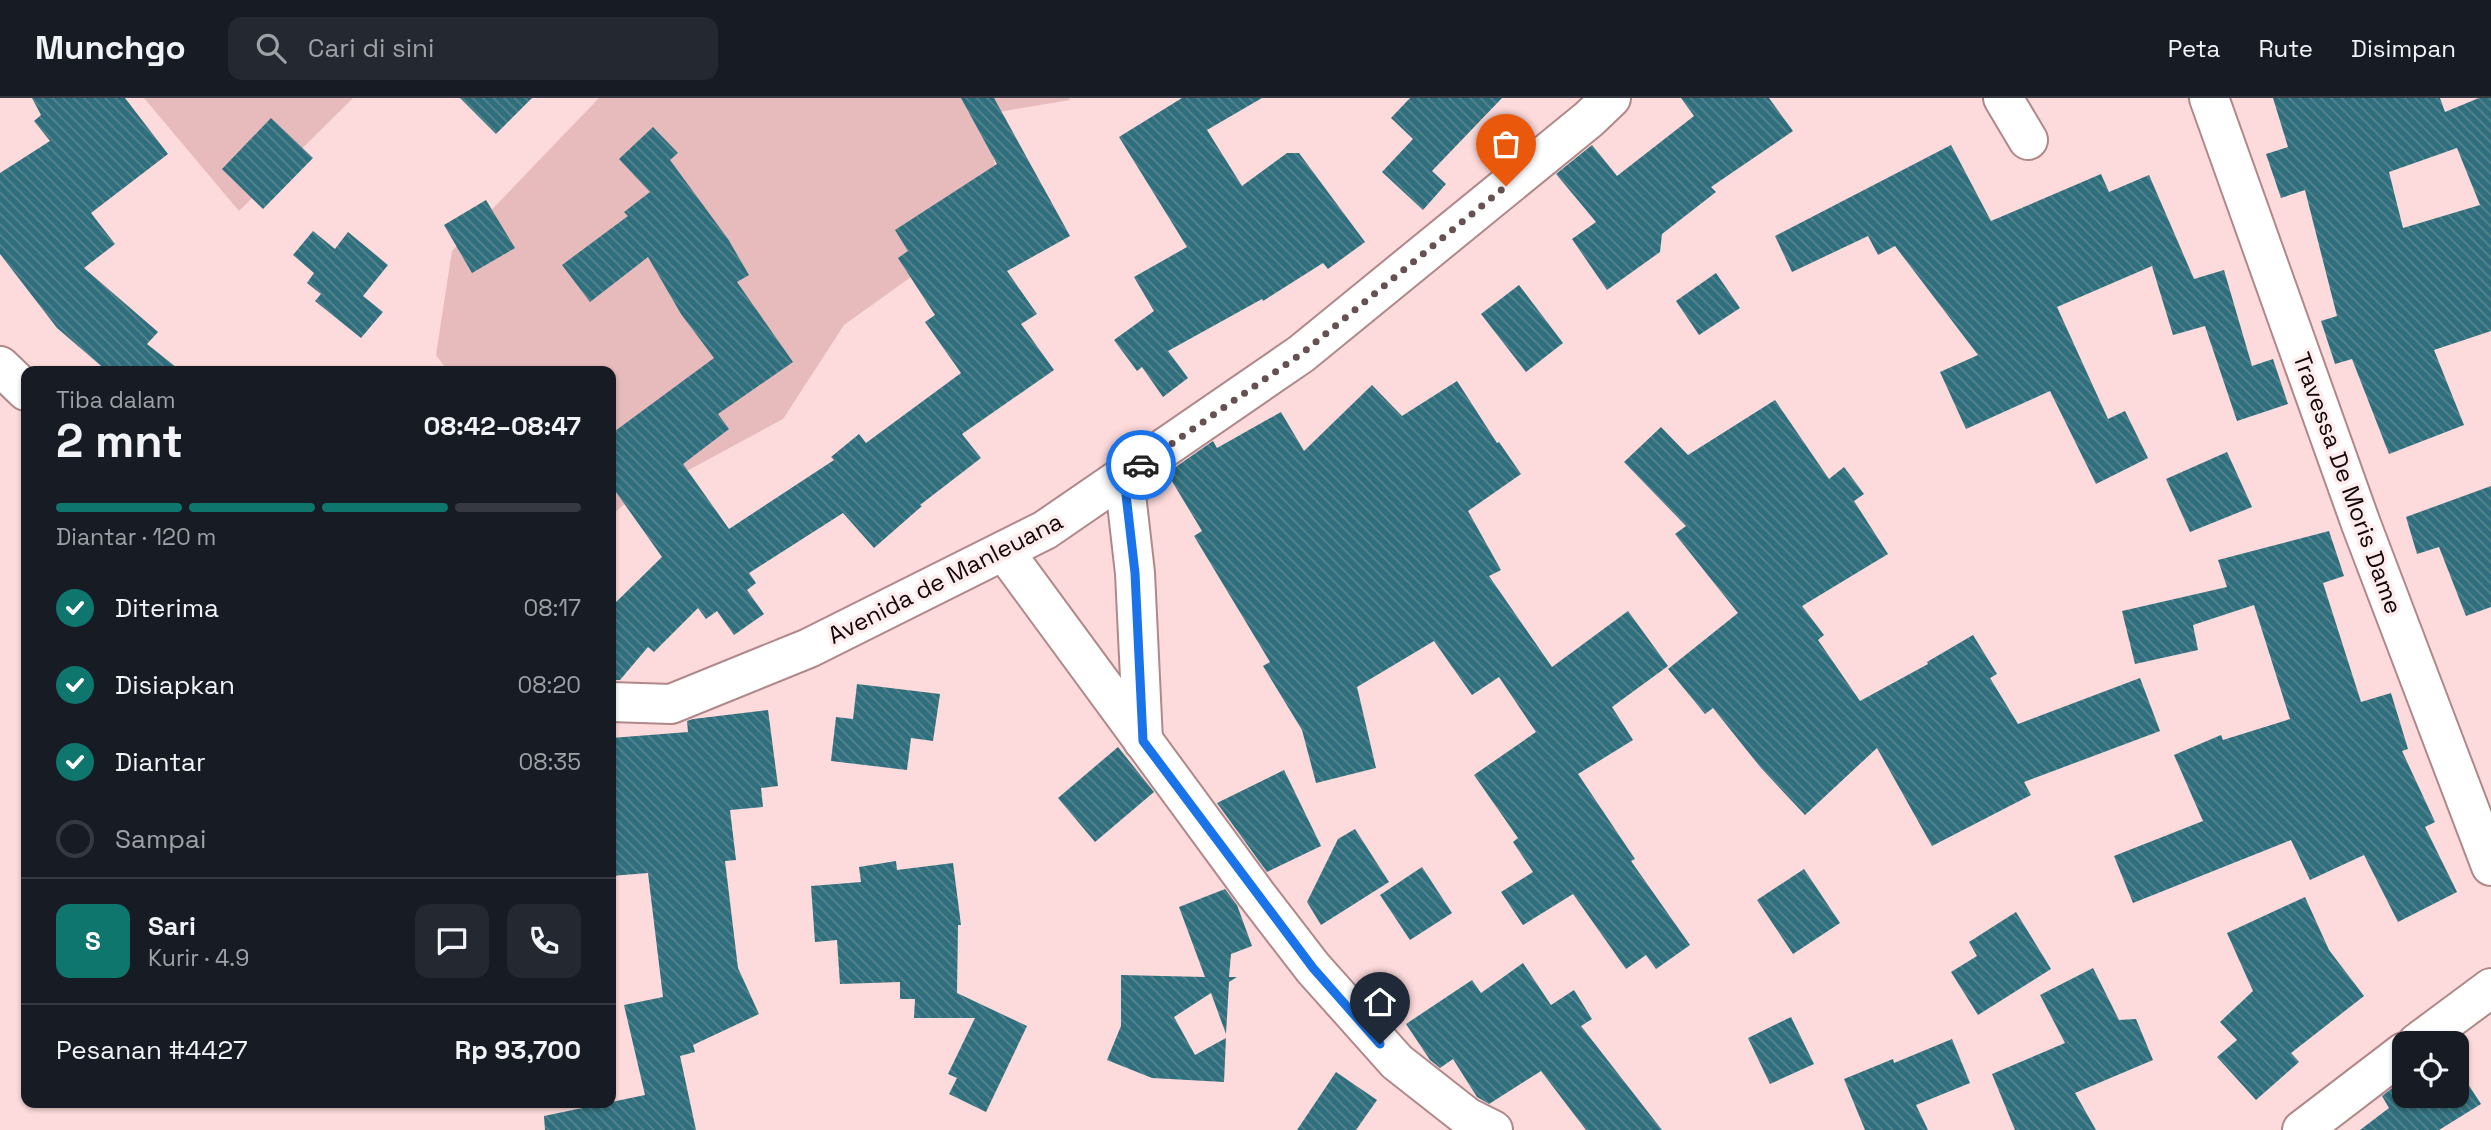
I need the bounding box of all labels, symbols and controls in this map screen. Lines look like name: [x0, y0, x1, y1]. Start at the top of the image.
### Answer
search box: [228, 17, 718, 80]
text: Munchgo: [35, 27, 186, 69]
icon: search: [252, 29, 290, 67]
text: Cari di sini: [308, 31, 434, 65]
text: Peta: [2168, 33, 2220, 64]
text: Rute: [2258, 33, 2313, 64]
text: Disimpan: [2351, 33, 2456, 64]
pin: [1476, 114, 1536, 186]
icon: bag: [1487, 125, 1525, 163]
street label: Travessa De Moris Dame: [2286, 348, 2410, 618]
text: Tiba dalam: [56, 385, 176, 415]
text: 08:42–08:47: [424, 409, 581, 443]
text: 2 mnt: [56, 412, 183, 470]
courier: [1106, 430, 1176, 500]
icon: car: [1122, 446, 1160, 484]
street label: Avenida de Manleuana: [822, 505, 1068, 651]
text: Diantar · 120 m: [56, 522, 216, 552]
icon: check: [56, 589, 94, 627]
text: Diterima: [115, 591, 219, 625]
text: 08:17: [524, 593, 581, 623]
icon: check: [56, 666, 94, 704]
text: Disiapkan: [115, 668, 235, 702]
text: 08:20: [517, 670, 581, 700]
icon: check: [56, 743, 94, 781]
text: Diantar: [115, 745, 206, 779]
text: 08:35: [518, 747, 581, 777]
text: Sampai: [115, 822, 206, 856]
button: chat: [415, 904, 489, 978]
button: phone: [507, 904, 581, 978]
text: Sari: [148, 909, 196, 943]
text: S: [85, 924, 101, 958]
text: Kurir · 4.9: [148, 943, 249, 973]
pin: [1350, 972, 1410, 1044]
icon: home: [1361, 983, 1399, 1021]
map controls: [2392, 1031, 2469, 1108]
button: locate: [2392, 1031, 2469, 1108]
text: Pesanan #4427: [56, 1033, 248, 1067]
text: Rp 93,700: [455, 1033, 581, 1067]

